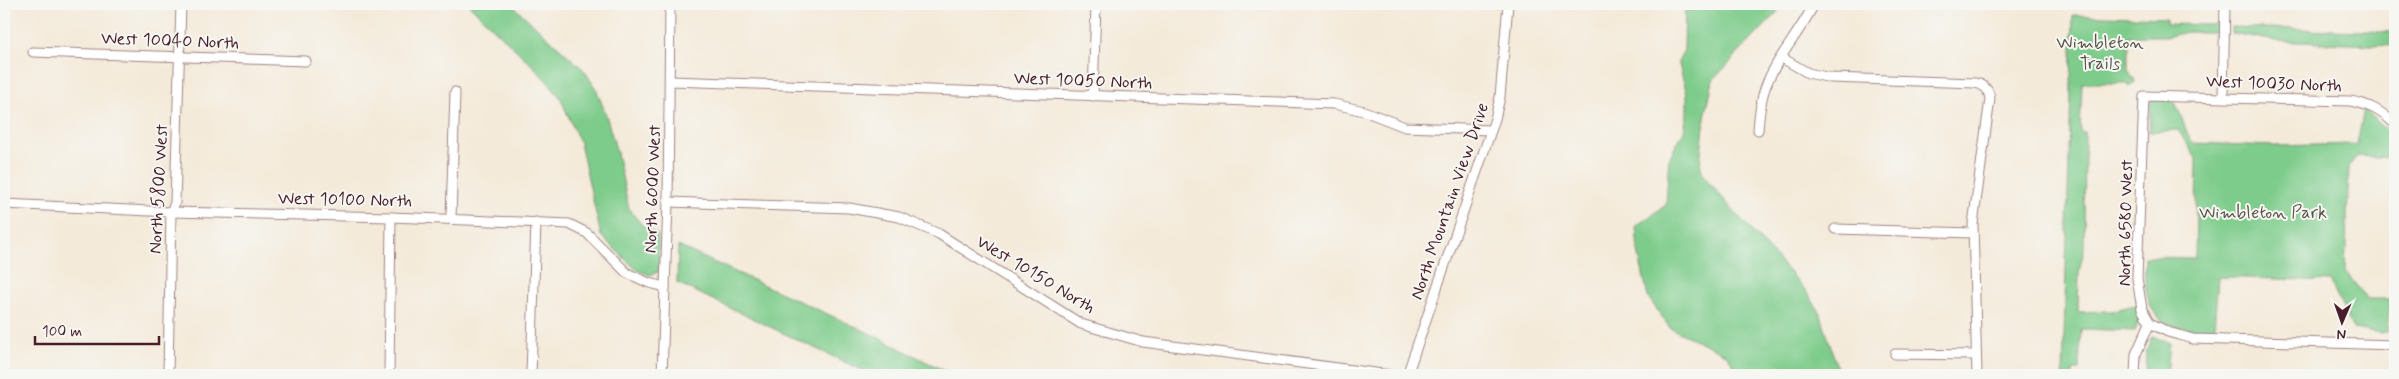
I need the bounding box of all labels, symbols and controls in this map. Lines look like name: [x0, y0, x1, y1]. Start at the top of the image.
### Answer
street label: West 10040 North: [100, 27, 239, 55]
park label: Wimbleton Trails: [2056, 31, 2144, 76]
street label: West 10050 North: [1013, 67, 1153, 95]
street label: West 10030 North: [2206, 70, 2342, 98]
street label: North Mountain View Drive: [1405, 100, 1495, 303]
street label: North 5800 West: [144, 123, 174, 255]
street label: North 6000 West: [639, 124, 667, 254]
street label: North 6580 West: [2113, 159, 2139, 287]
street label: West 10100 North: [278, 187, 412, 213]
park label: Wimbleton Park: [2199, 201, 2327, 225]
street label: West 10150 North: [972, 230, 1099, 320]
north arrow: [2316, 296, 2366, 346]
scale bar: [35, 314, 159, 346]
text: 100 m: [42, 322, 82, 342]
text: N: [2337, 325, 2347, 343]

